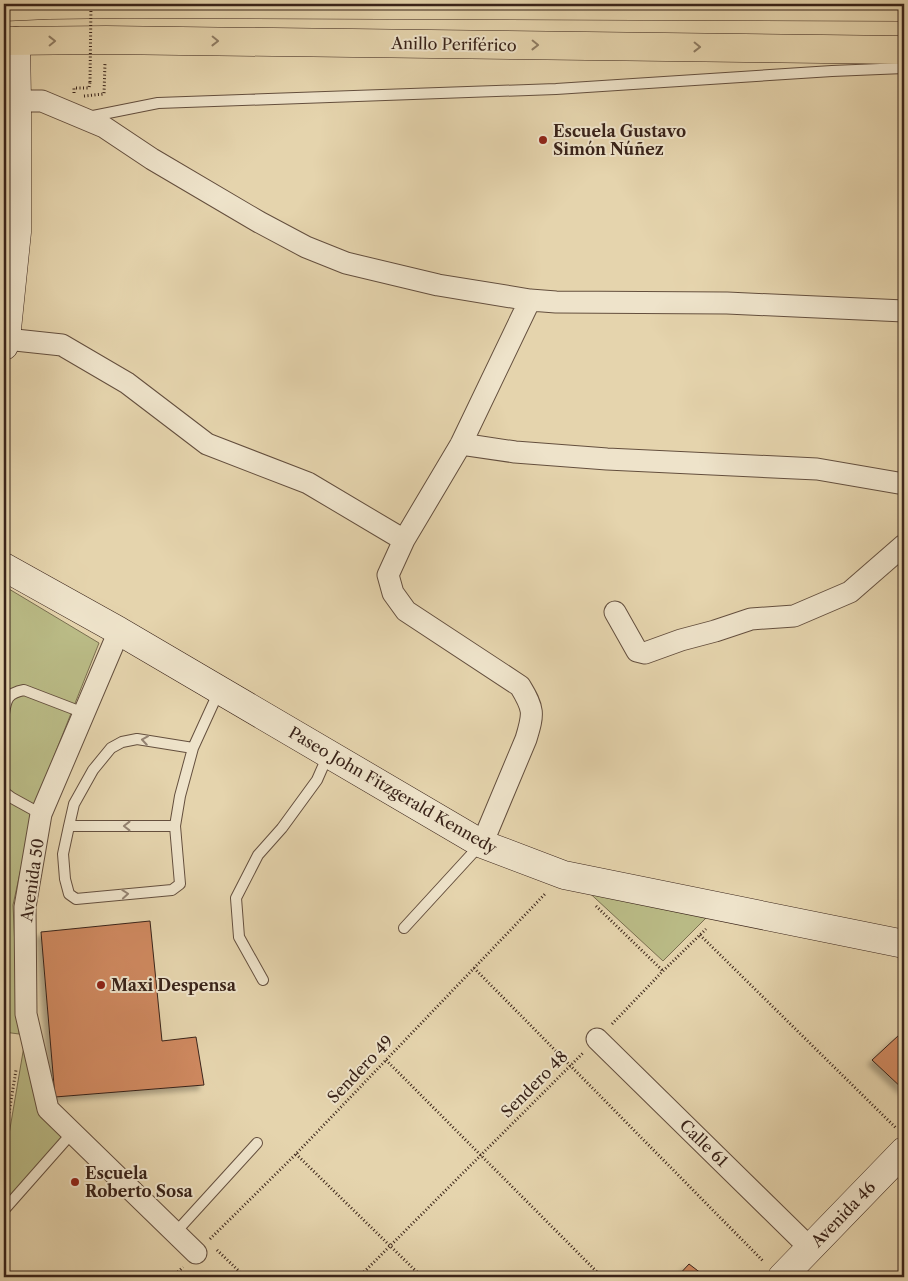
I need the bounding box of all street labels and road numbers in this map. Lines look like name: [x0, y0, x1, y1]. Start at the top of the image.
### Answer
street label: Anillo Periférico: [390, 33, 517, 55]
street label: Paseo John Fitzgerald Kennedy: [285, 722, 502, 858]
street label: Avenida 50: [16, 837, 48, 924]
street label: Sendero 49: [323, 1031, 397, 1107]
street label: Sendero 48: [496, 1046, 572, 1122]
street label: Calle 61: [676, 1115, 733, 1171]
street label: Avenida 46: [806, 1177, 879, 1252]

